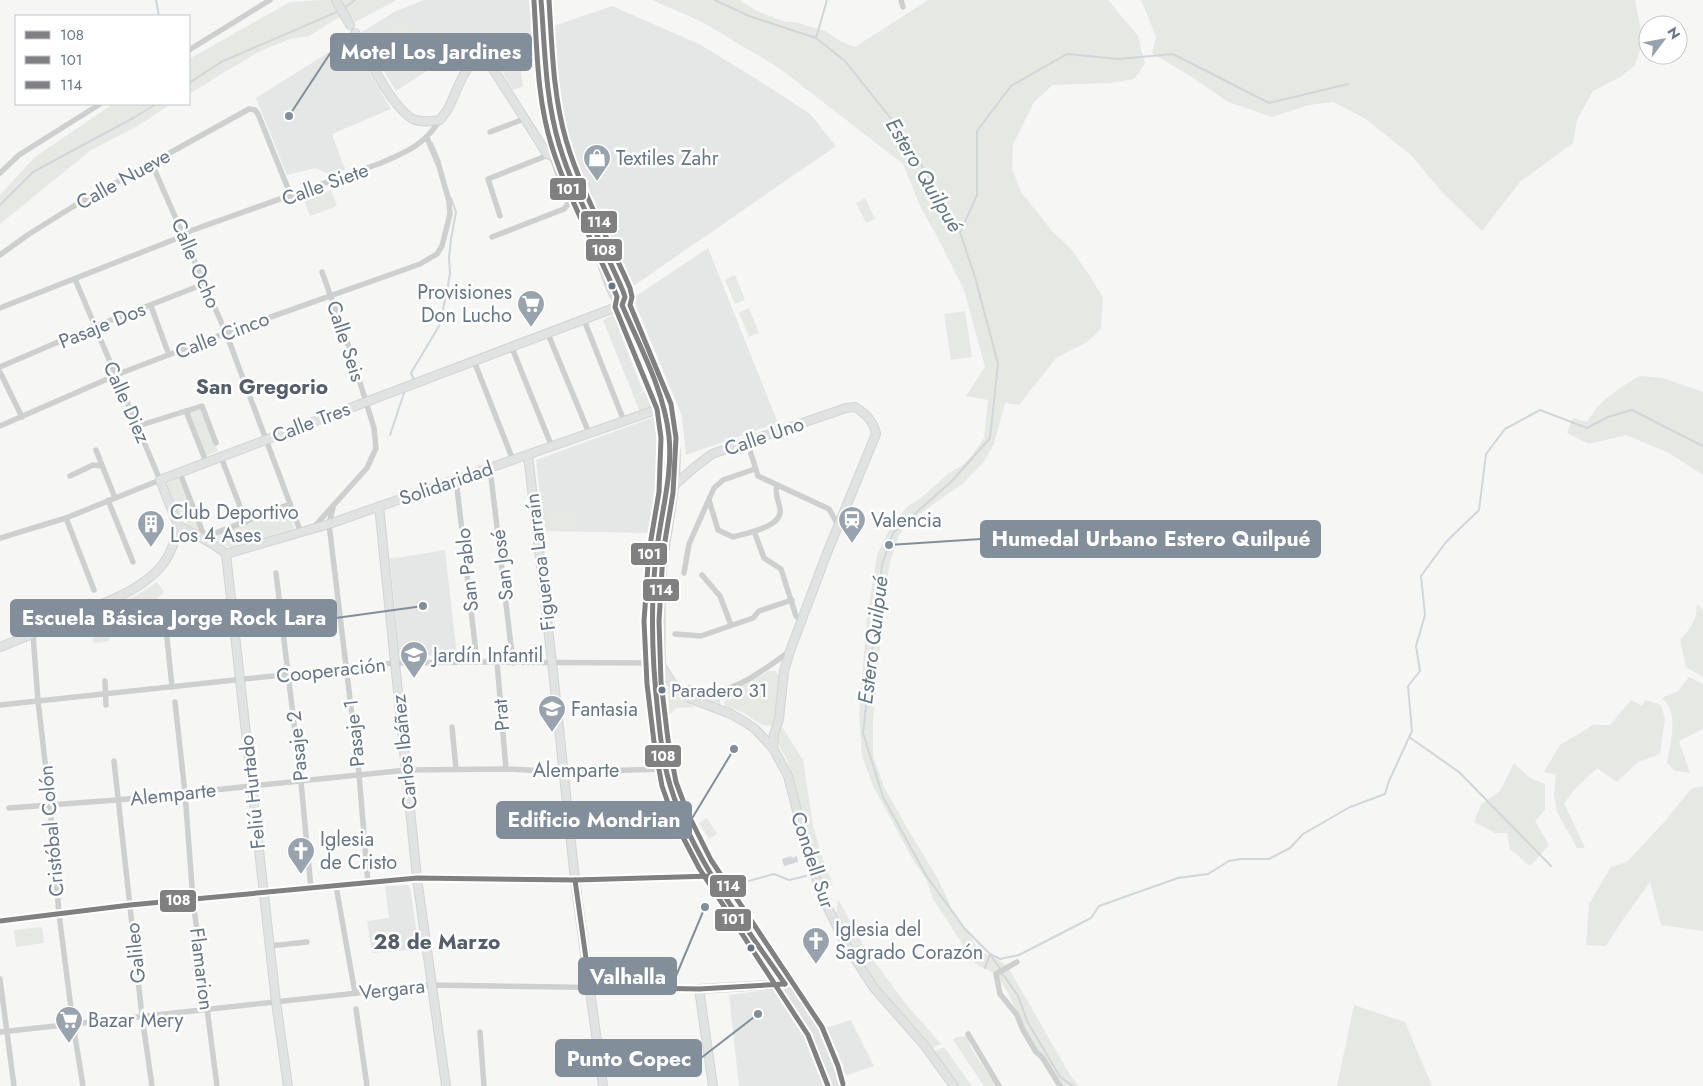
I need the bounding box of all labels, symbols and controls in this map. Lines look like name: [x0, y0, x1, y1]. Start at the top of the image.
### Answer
legend: [15, 15, 190, 105]
north arrow: [1638, 15, 1688, 65]
text: N: [1663, 23, 1685, 43]
text: 108: [60, 24, 84, 46]
callout: Motel Los Jardines: [331, 34, 531, 70]
text: Motel Los Jardines: [341, 37, 522, 67]
text: 101: [60, 49, 83, 71]
text: 114: [60, 74, 83, 96]
water label: Estero Quilpué: [878, 112, 970, 238]
street label: Calle Nueve: [71, 142, 176, 217]
shop icon: Textiles Zahr: [582, 143, 612, 182]
place label: Textiles Zahr: [616, 144, 719, 173]
street label: Calle Siete: [278, 155, 373, 214]
line badge: 101: [549, 177, 587, 201]
text: 101: [556, 179, 580, 199]
line badge: 114: [580, 210, 618, 234]
text: 114: [587, 212, 611, 232]
street label: Calle Ocho: [164, 214, 228, 313]
line badge: 108: [585, 238, 623, 262]
text: 108: [591, 240, 617, 260]
place label: Provisiones Don Lucho: [417, 278, 512, 330]
unlabelled marker: [607, 281, 617, 291]
supermarket icon: Provisiones Don Lucho: [516, 289, 546, 328]
street label: Pasaje Dos: [54, 295, 150, 356]
street label: Calle Seis: [319, 297, 372, 385]
street label: Calle Cinco: [171, 304, 274, 367]
street label: Calle Diez: [96, 357, 157, 448]
district label: San Gregorio: [196, 372, 328, 402]
street label: Calle Tres: [268, 394, 354, 451]
street label: Calle Uno: [720, 409, 808, 464]
street label: Solidaridad: [395, 454, 497, 513]
street label: Figueroa Larraín: [518, 492, 563, 632]
place label: Club Deportivo Los 4 Ases: [170, 498, 299, 550]
station icon: Valencia: [837, 505, 867, 544]
place label: Valencia: [871, 506, 942, 535]
building icon: Club Deportivo Los 4 Ases: [136, 509, 166, 548]
callout: Humedal Urbano Estero Quilpué: [981, 521, 1320, 557]
text: Humedal Urbano Estero Quilpué: [991, 524, 1311, 554]
street label: San Pablo: [449, 527, 486, 613]
street label: San José: [484, 528, 521, 602]
line badge: 101: [630, 542, 668, 566]
text: 101: [637, 544, 661, 564]
water label: Estero Quilpué: [850, 574, 896, 706]
line badge: 114: [642, 578, 680, 602]
text: 114: [649, 580, 673, 600]
callout: Escuela Básica Jorge Rock Lara: [11, 600, 336, 636]
text: Escuela Básica Jorge Rock Lara: [22, 603, 326, 633]
school or university icon: Jardín Infantil: [399, 640, 429, 679]
place label: Jardín Infantil: [430, 641, 543, 670]
street label: Cooperación: [275, 650, 387, 691]
place label: Paradero 31: [671, 677, 767, 704]
marker: Paradero 31: [657, 685, 667, 695]
street label: Carlos Ibáñez: [384, 693, 425, 811]
school or university icon: Fantasia: [537, 694, 567, 733]
place label: Fantasia: [571, 695, 638, 724]
street label: Pasaje 1: [337, 698, 372, 768]
street label: Prat: [486, 698, 517, 732]
street label: Pasaje 2: [279, 709, 316, 782]
street label: Feliú Hurtado: [232, 733, 273, 850]
line badge: 108: [644, 744, 682, 768]
text: 108: [650, 746, 676, 766]
street label: Alemparte: [533, 756, 619, 785]
street label: Cristóbal Colón: [31, 764, 72, 898]
street label: Alemparte: [128, 776, 218, 813]
callout: Edificio Mondrian: [497, 802, 691, 838]
text: Edificio Mondrian: [507, 805, 681, 835]
street label: Condell Sur: [783, 808, 842, 912]
place label: Iglesia de Cristo: [320, 825, 397, 877]
church icon: Iglesia de Cristo: [286, 836, 316, 875]
line badge: 114: [709, 874, 747, 898]
text: 114: [716, 876, 740, 896]
line badge: 108: [159, 889, 197, 913]
text: 108: [165, 890, 191, 910]
line badge: 101: [714, 908, 752, 932]
text: 101: [721, 909, 745, 929]
place label: Iglesia del Sagrado Corazón: [835, 915, 983, 967]
street label: Galileo: [118, 921, 153, 985]
street label: Flamarion: [182, 926, 221, 1012]
church icon: Iglesia del Sagrado Corazón: [801, 926, 831, 965]
district label: 28 de Marzo: [374, 927, 500, 957]
unlabelled marker: [746, 943, 756, 953]
callout: Valhalla: [579, 958, 676, 994]
text: Valhalla: [589, 962, 666, 992]
street label: Vergara: [358, 972, 426, 1007]
supermarket icon: Bazar Mery: [54, 1005, 84, 1044]
place label: Bazar Mery: [88, 1006, 183, 1035]
callout: Punto Copec: [556, 1040, 701, 1076]
text: Punto Copec: [567, 1044, 691, 1074]

